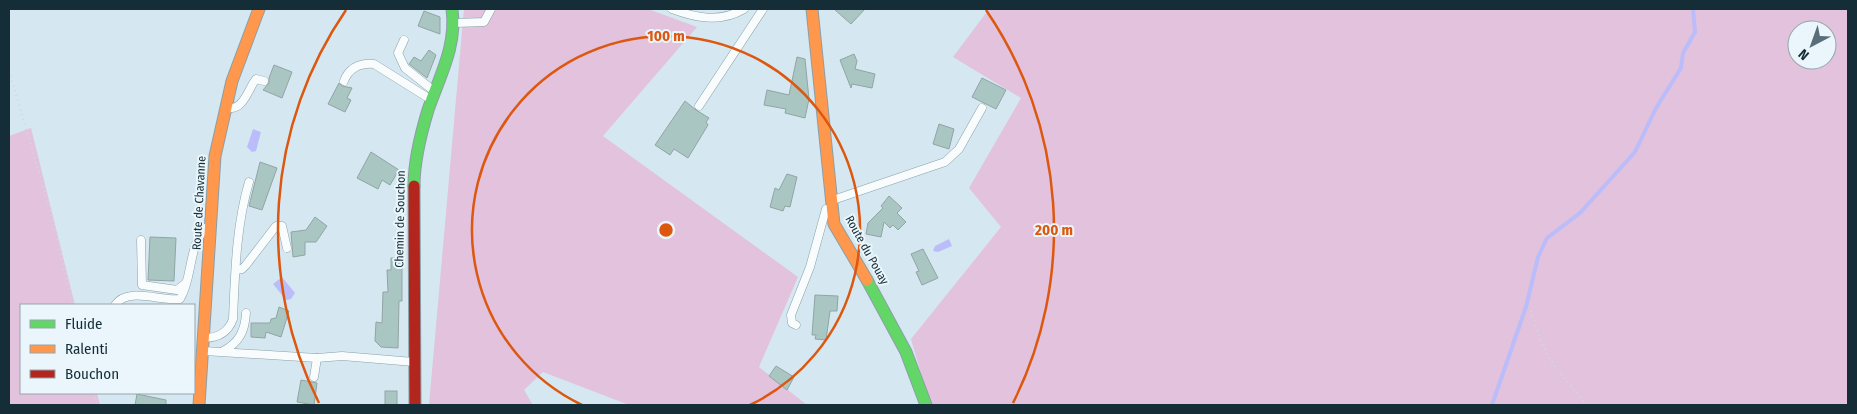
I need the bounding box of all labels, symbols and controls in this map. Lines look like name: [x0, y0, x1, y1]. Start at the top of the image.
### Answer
north arrow: [1787, 20, 1837, 70]
text: 100 m: [647, 27, 685, 45]
text: N: [1795, 45, 1813, 64]
street label: Route de Chavanne: [190, 156, 208, 250]
street label: Chemin de Souchon: [392, 170, 408, 268]
street label: Route du Pouay: [842, 213, 892, 287]
centre of rings: [657, 221, 675, 239]
text: 200 m: [1034, 221, 1073, 239]
legend: [20, 304, 195, 394]
text: Fluide: [65, 315, 102, 333]
text: Ralenti: [65, 340, 108, 358]
text: Bouchon: [65, 365, 119, 383]

